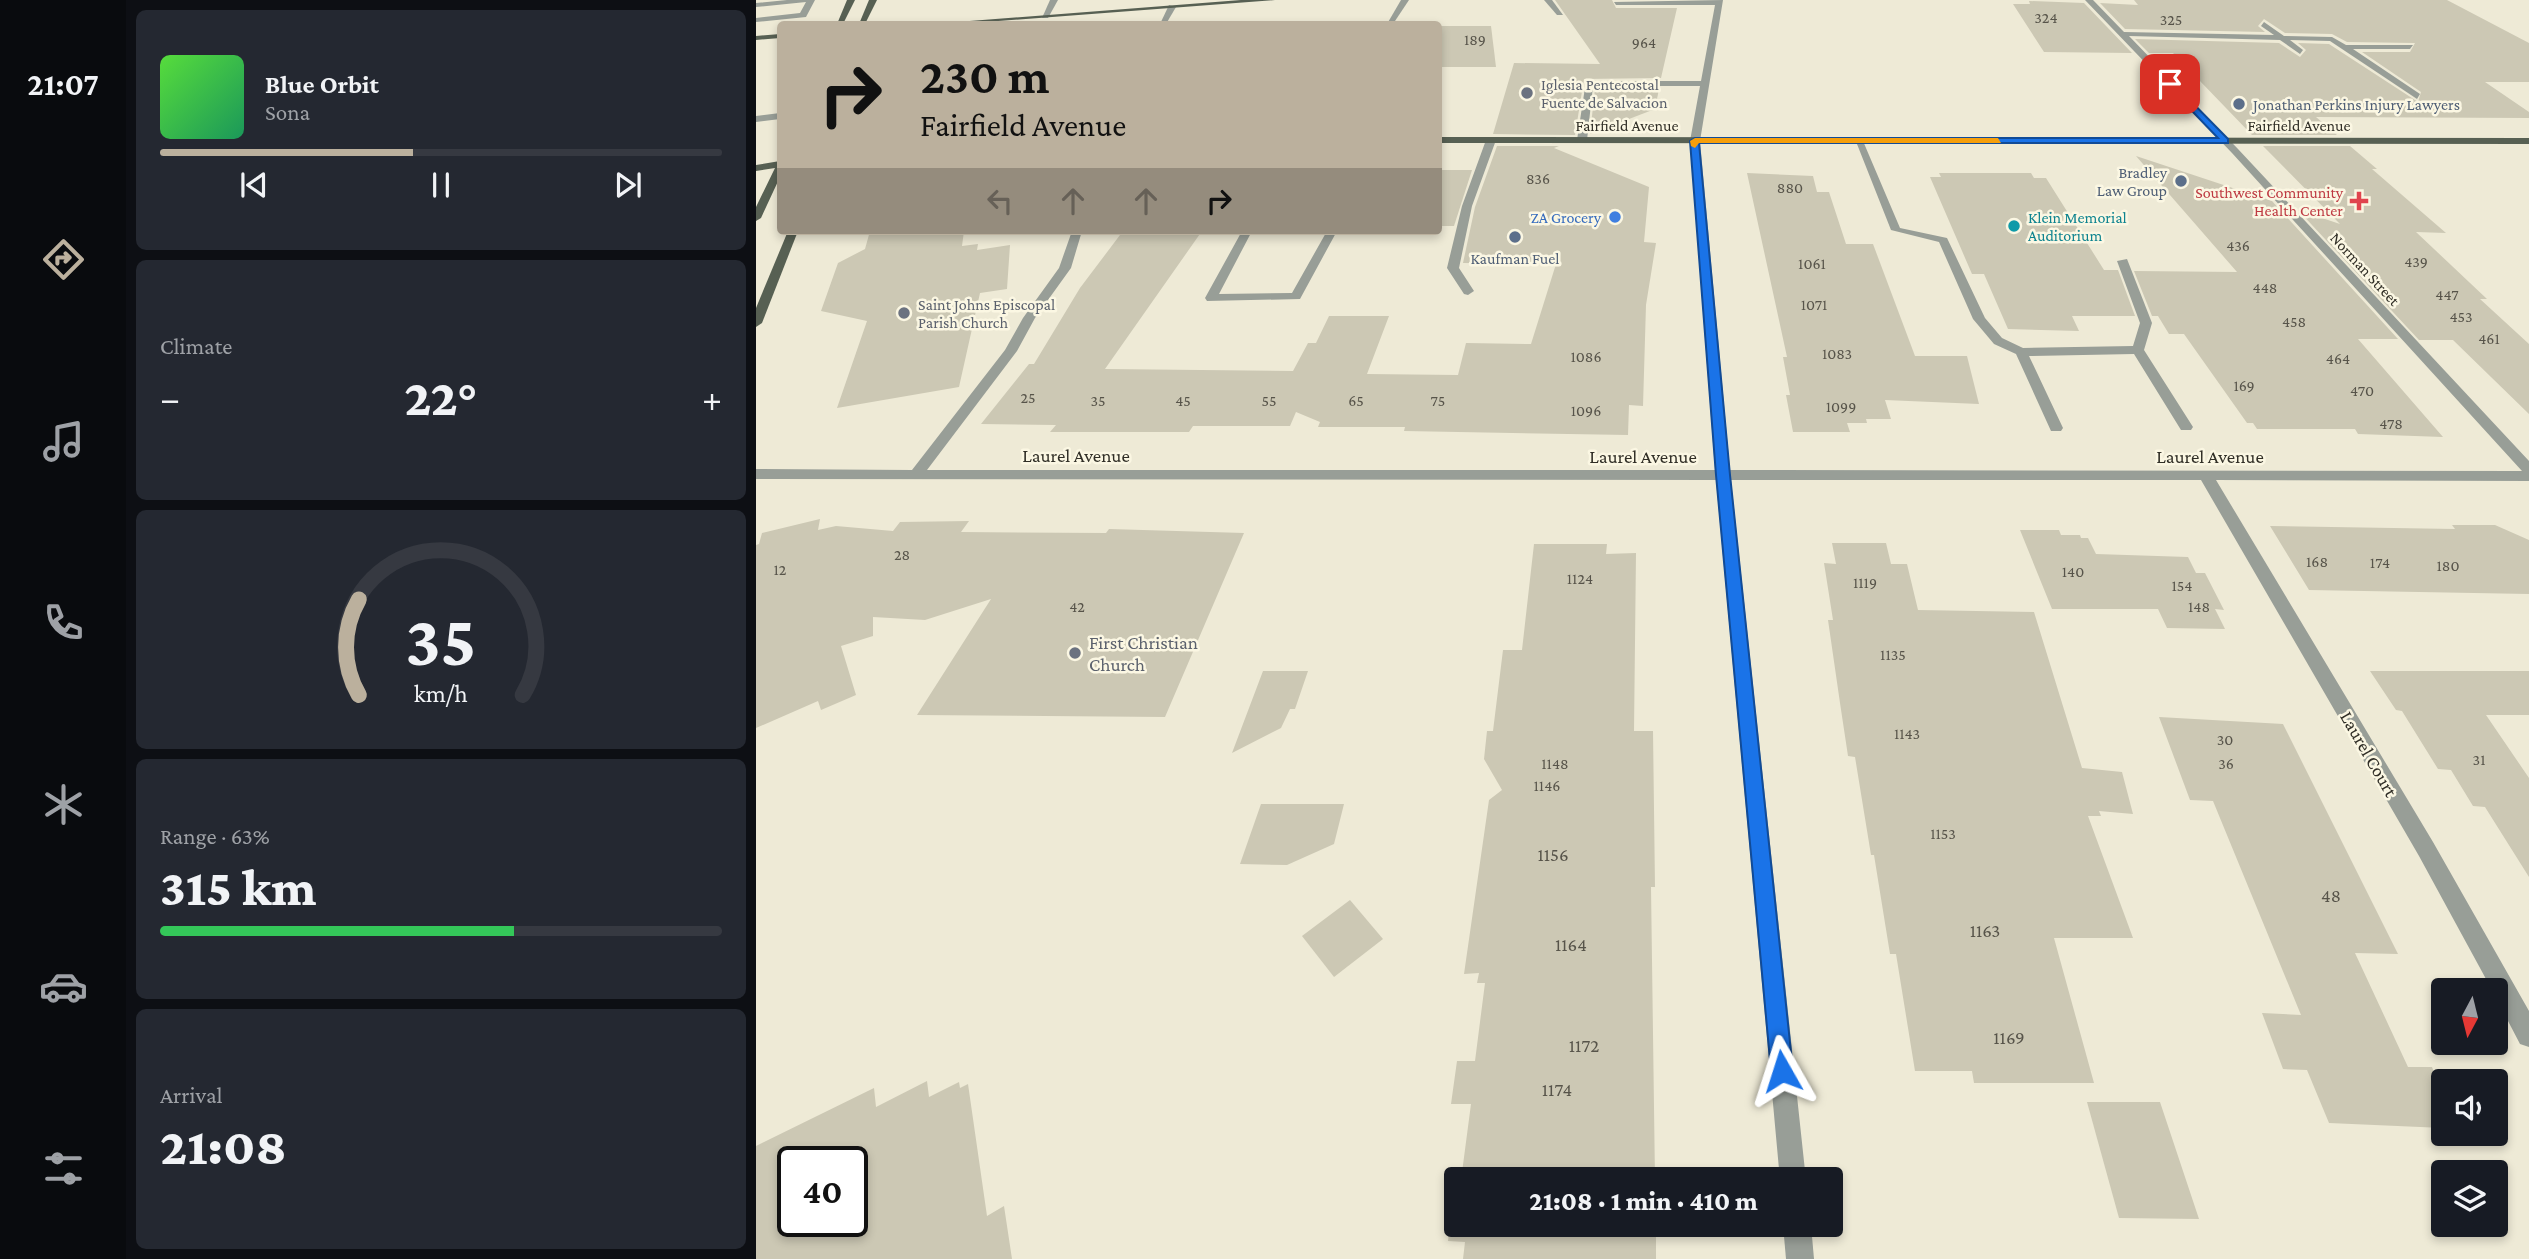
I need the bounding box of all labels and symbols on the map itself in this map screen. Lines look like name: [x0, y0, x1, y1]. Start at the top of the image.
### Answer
house number: 324: [2034, 9, 2058, 26]
house number: 325: [2160, 11, 2182, 28]
house number: 189: [1464, 31, 1486, 48]
house number: 964: [1632, 34, 1656, 51]
pin: [2140, 54, 2200, 114]
place label: Iglesia Pentecostal Fuente de Salvacion: [1541, 76, 1668, 111]
marker: Iglesia Pentecostal Fuente de Salvacion: [1519, 85, 1535, 101]
marker: Jonathan Perkins Injury Lawyers: [2231, 96, 2247, 112]
place label: Jonathan Perkins Injury Lawyers: [2251, 96, 2460, 114]
street label: Fairfield Avenue: [1575, 117, 1679, 134]
street label: Fairfield Avenue: [2247, 117, 2351, 134]
place label: Bradley Law Group: [2097, 164, 2168, 200]
house number: 836: [1526, 170, 1550, 187]
marker: Bradley Law Group: [2173, 173, 2189, 189]
house number: 880: [1777, 179, 1803, 196]
place label: Southwest Community Health Center: [2195, 184, 2344, 219]
marker: Southwest Community Health Center: [2349, 191, 2369, 211]
place label: ZA Grocery: [1530, 209, 1602, 227]
marker: ZA Grocery: [1607, 209, 1623, 225]
place label: Klein Memorial Auditorium: [2028, 209, 2127, 244]
marker: Klein Memorial Auditorium: [2006, 218, 2022, 234]
marker: Kaufman Fuel: [1507, 229, 1523, 245]
street label: Norman Street: [2327, 229, 2404, 309]
house number: 436: [2226, 237, 2250, 254]
place label: Kaufman Fuel: [1471, 250, 1559, 267]
house number: 439: [2404, 253, 2428, 270]
house number: 1061: [1798, 255, 1826, 272]
house number: 448: [2253, 279, 2277, 296]
house number: 447: [2435, 286, 2459, 303]
place label: Saint Johns Episcopal Parish Church: [918, 296, 1055, 331]
house number: 1071: [1801, 296, 1827, 313]
marker: Saint Johns Episcopal Parish Church: [896, 305, 912, 321]
house number: 453: [2450, 308, 2473, 325]
house number: 458: [2282, 313, 2306, 330]
house number: 461: [2478, 330, 2500, 347]
house number: 1083: [1822, 345, 1852, 362]
house number: 1086: [1570, 348, 1602, 365]
house number: 464: [2326, 350, 2350, 367]
house number: 169: [2233, 377, 2255, 394]
house number: 470: [2350, 382, 2374, 399]
house number: 25: [1020, 389, 1036, 406]
house number: 35: [1090, 392, 1106, 409]
house number: 45: [1175, 392, 1191, 409]
house number: 55: [1262, 392, 1276, 409]
house number: 65: [1348, 392, 1364, 409]
house number: 75: [1431, 392, 1445, 409]
house number: 1099: [1826, 398, 1856, 415]
house number: 1096: [1571, 402, 1601, 419]
house number: 478: [2379, 415, 2403, 432]
street label: Laurel Avenue: [1022, 445, 1130, 466]
street label: Laurel Avenue: [1589, 446, 1697, 467]
street label: Laurel Avenue: [2156, 446, 2264, 467]
house number: 28: [894, 546, 910, 563]
house number: 168: [2306, 553, 2328, 570]
house number: 174: [2370, 554, 2390, 571]
house number: 180: [2437, 557, 2459, 574]
house number: 12: [774, 561, 787, 578]
house number: 140: [2062, 563, 2084, 580]
house number: 1124: [1567, 570, 1593, 587]
house number: 1119: [1853, 574, 1877, 591]
house number: 154: [2171, 577, 2193, 594]
house number: 42: [1069, 598, 1085, 615]
house number: 148: [2188, 598, 2210, 615]
place label: First Christian Church: [1089, 632, 1198, 675]
marker: First Christian Church: [1067, 645, 1083, 661]
house number: 1135: [1880, 646, 1906, 663]
street label: Laurel Court: [2336, 707, 2402, 801]
house number: 1143: [1894, 725, 1920, 742]
house number: 30: [2217, 731, 2233, 748]
house number: 31: [2473, 751, 2485, 768]
house number: 1148: [1541, 755, 1569, 772]
house number: 36: [2218, 755, 2234, 772]
house number: 1146: [1534, 777, 1560, 794]
house number: 1153: [1930, 825, 1956, 842]
house number: 1156: [1537, 844, 1569, 865]
house number: 48: [2321, 885, 2341, 906]
house number: 1163: [1970, 920, 2000, 941]
house number: 1164: [1555, 934, 1587, 955]
north arrow: [2431, 978, 2508, 1055]
house number: 1169: [1993, 1027, 2025, 1048]
position arrow: [1745, 1034, 1819, 1108]
house number: 1172: [1569, 1035, 1599, 1056]
house number: 1174: [1542, 1079, 1572, 1100]
speed limit sign: 40: [777, 1146, 868, 1237]

